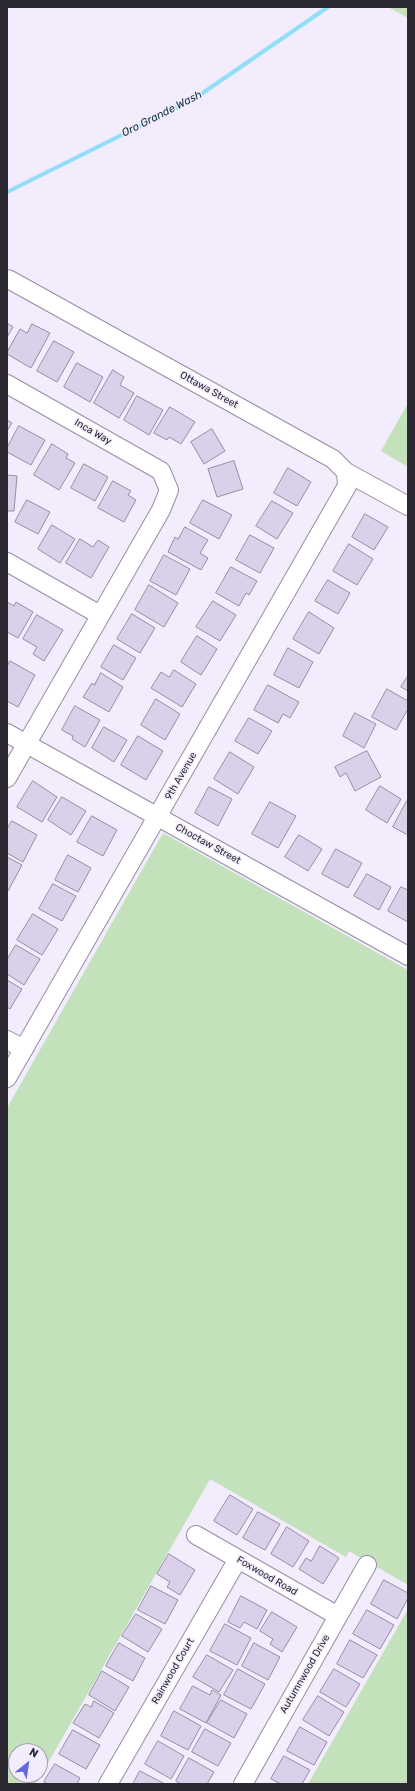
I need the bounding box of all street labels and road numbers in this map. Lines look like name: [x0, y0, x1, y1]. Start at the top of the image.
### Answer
street label: Ottawa Street: [178, 369, 240, 411]
street label: Inca Way: [72, 417, 114, 447]
street label: 9th Avenue: [162, 750, 200, 802]
street label: Choctaw Street: [173, 821, 243, 867]
street label: Foxwood Road: [234, 1554, 300, 1598]
street label: Autumnwood Drive: [277, 1632, 333, 1716]
street label: Rainwood Court: [149, 1636, 197, 1706]

